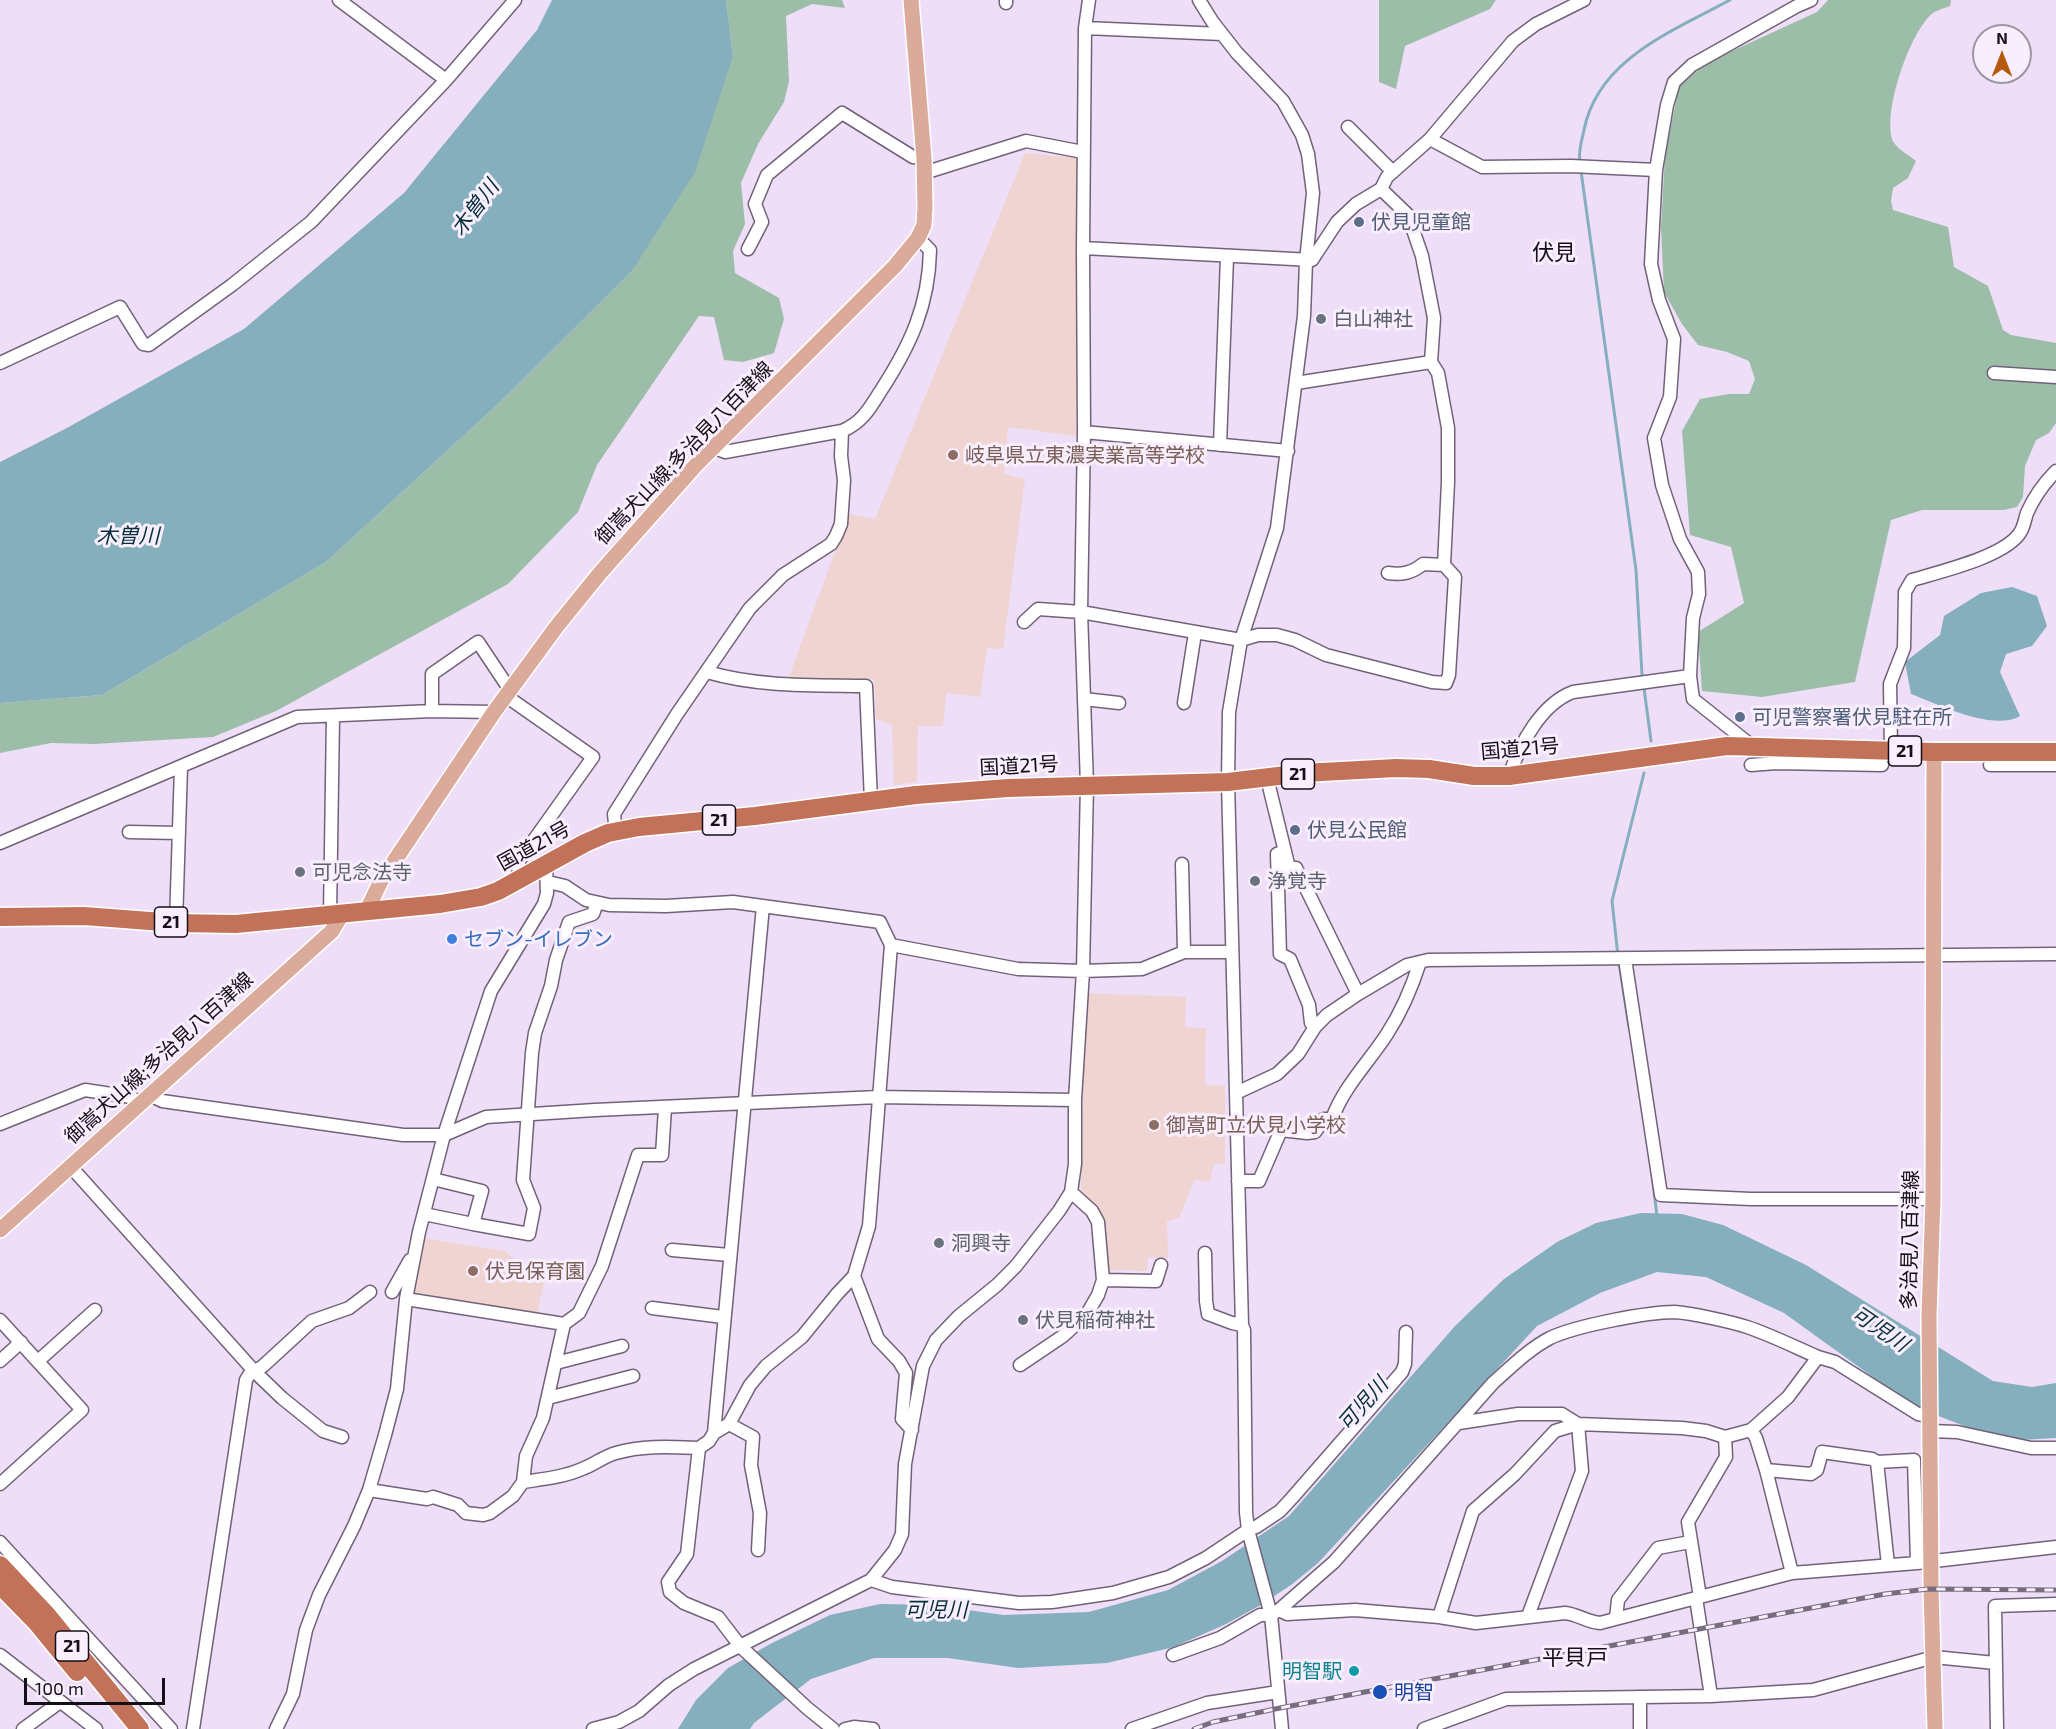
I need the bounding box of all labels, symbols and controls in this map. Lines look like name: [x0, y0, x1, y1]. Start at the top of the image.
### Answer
north arrow: [1972, 24, 2032, 84]
text: N: [1996, 28, 2008, 47]
water label: 木曽川: [446, 175, 504, 241]
place label: 伏見児童館: [1371, 210, 1471, 234]
marker: 伏見児童館: [1352, 215, 1366, 229]
district label: 伏見: [1532, 240, 1576, 266]
place label: 白山神社: [1333, 307, 1413, 331]
marker: 白山神社: [1314, 312, 1328, 326]
street label: 御嵩犬山線;多治見八百津線: [590, 357, 778, 549]
place label: 岐阜県立東濃実業高等学校: [965, 443, 1205, 467]
marker: 岐阜県立東濃実業高等学校: [946, 448, 960, 462]
water label: 木曽川: [97, 523, 159, 549]
place label: 可児警察署伏見駐在所: [1752, 705, 1952, 729]
marker: 可児警察署伏見駐在所: [1733, 710, 1747, 724]
street label: 国道21号: [1480, 734, 1560, 764]
road number: 21: [1888, 736, 1922, 766]
street label: 国道21号: [979, 752, 1059, 780]
road number: 21: [1282, 759, 1314, 789]
road number: 21: [702, 805, 736, 835]
street label: 国道21号: [494, 816, 574, 876]
place label: 伏見公民館: [1307, 818, 1407, 842]
marker: 伏見公民館: [1288, 823, 1302, 837]
place label: 可児念法寺: [312, 860, 412, 884]
marker: 可児念法寺: [293, 865, 307, 879]
place label: 浄覚寺: [1267, 869, 1327, 893]
marker: 浄覚寺: [1248, 874, 1262, 888]
road number: 21: [154, 907, 188, 937]
place label: セブン-イレブン: [464, 927, 613, 951]
marker: セブン-イレブン: [445, 932, 459, 946]
street label: 御嵩犬山線;多治見八百津線: [60, 967, 258, 1149]
place label: 御嵩町立伏見小学校: [1166, 1113, 1346, 1137]
marker: 御嵩町立伏見小学校: [1147, 1118, 1161, 1132]
street label: 多治見八百津線: [1897, 1170, 1923, 1310]
place label: 洞興寺: [951, 1231, 1011, 1255]
marker: 洞興寺: [932, 1236, 946, 1250]
place label: 伏見保育園: [485, 1259, 585, 1283]
marker: 伏見保育園: [466, 1264, 480, 1278]
water label: 可児川: [1847, 1301, 1913, 1357]
place label: 伏見稲荷神社: [1035, 1308, 1155, 1332]
marker: 伏見稲荷神社: [1016, 1313, 1030, 1327]
water label: 可児川: [1333, 1372, 1393, 1436]
water label: 可児川: [905, 1597, 967, 1623]
road number: 21: [56, 1631, 88, 1661]
district label: 平貝戸: [1542, 1645, 1608, 1671]
place label: 明智駅: [1282, 1659, 1342, 1683]
marker: 明智駅: [1347, 1664, 1361, 1678]
scale bar: [27, 1666, 168, 1704]
text: 100 m: [35, 1677, 84, 1699]
place label: 明智: [1394, 1680, 1434, 1704]
marker: 明智: [1371, 1683, 1389, 1701]

